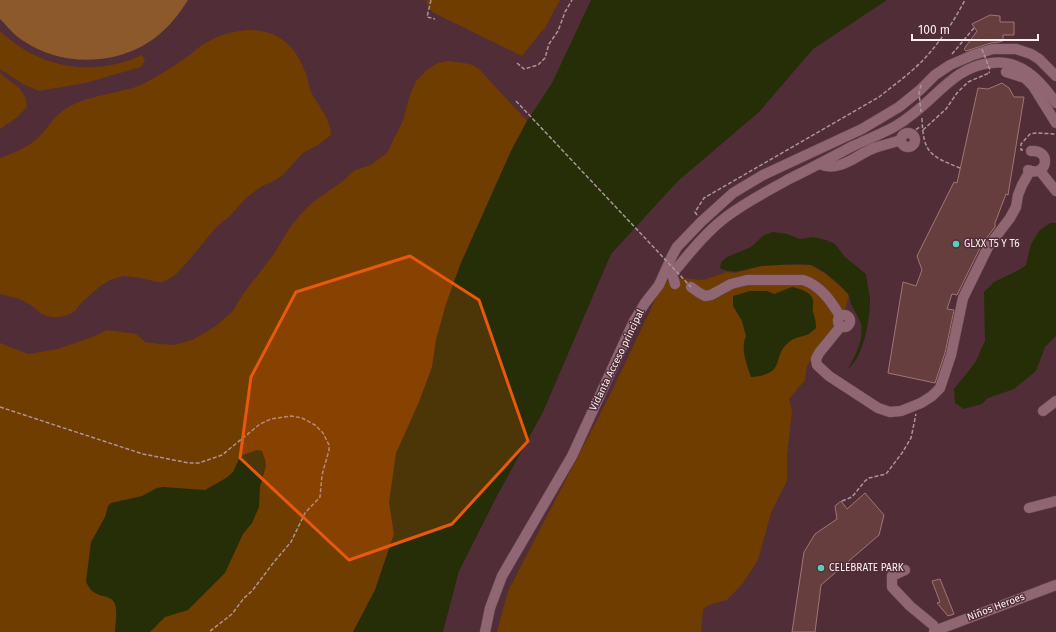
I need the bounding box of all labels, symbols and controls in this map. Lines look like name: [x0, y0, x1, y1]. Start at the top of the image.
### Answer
scale bar: [912, 16, 1038, 42]
text: 100 m: [918, 23, 950, 37]
place label: GLXX T5 Y T6: [964, 238, 1020, 250]
marker: GLXX T5 Y T6: [951, 239, 961, 249]
street label: Vidanta Acceso principal: [587, 307, 647, 413]
place label: CELEBRATE PARK: [829, 562, 904, 574]
marker: CELEBRATE PARK: [816, 563, 826, 573]
street label: Niños Heroes: [966, 590, 1027, 623]

